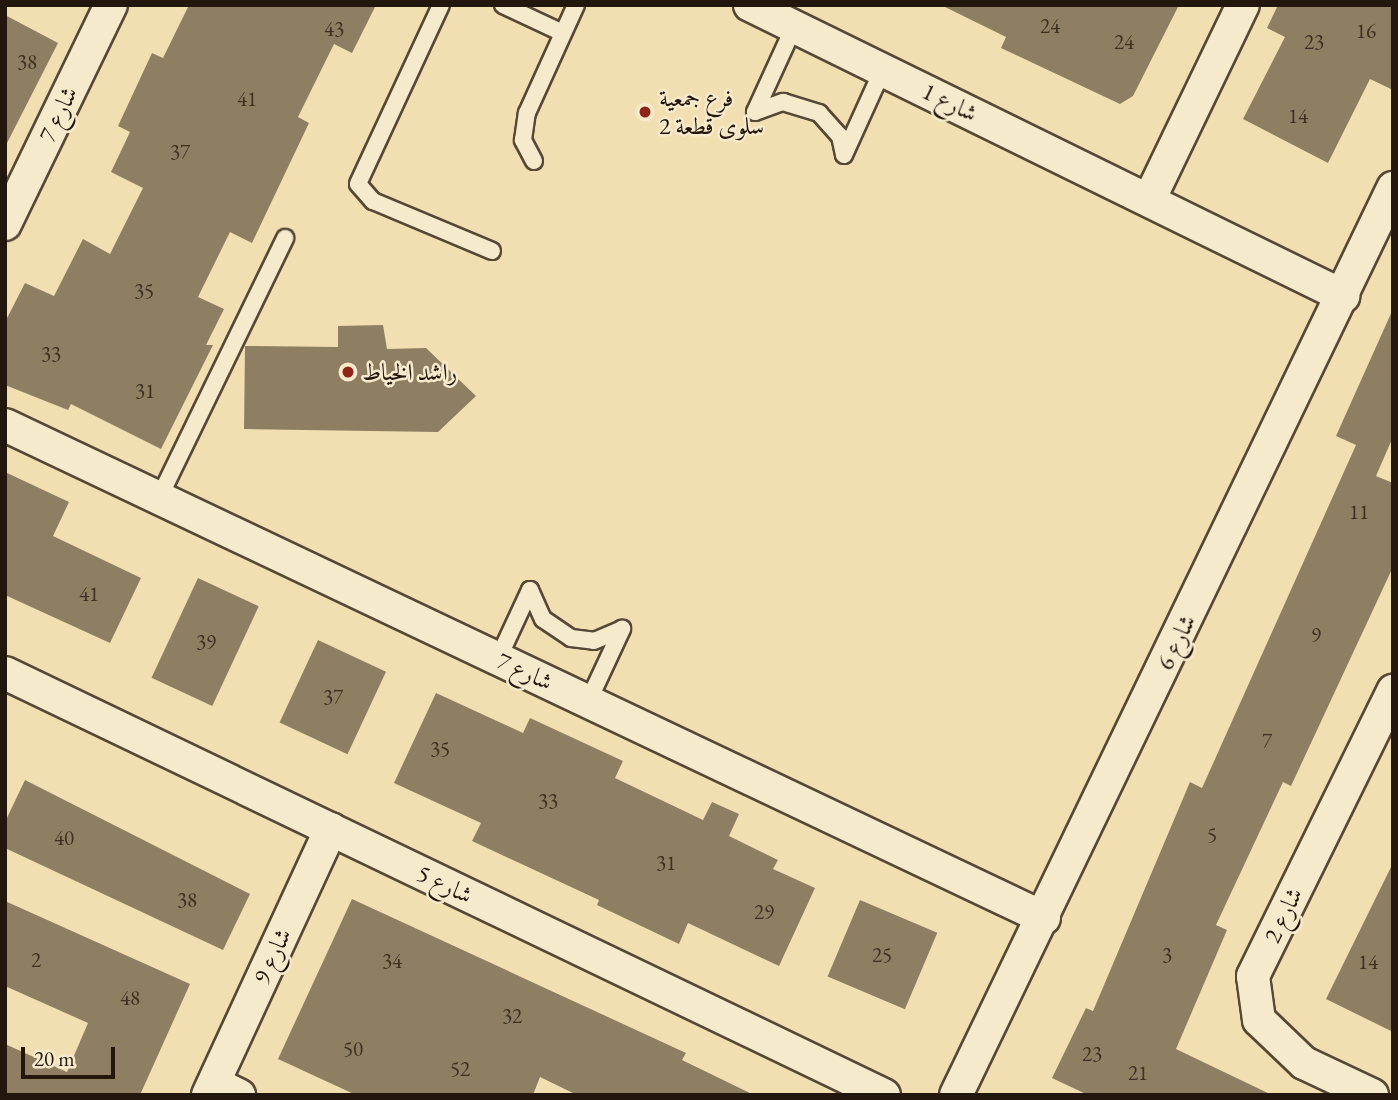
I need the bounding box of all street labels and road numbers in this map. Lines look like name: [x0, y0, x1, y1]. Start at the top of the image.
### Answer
street label: شارع 1: [918, 76, 982, 128]
street label: شارع 7: [32, 82, 84, 146]
street label: شارع 6: [1150, 610, 1202, 674]
street label: شارع 7: [493, 646, 557, 696]
street label: شارع 5: [413, 858, 477, 910]
street label: شارع 2: [1257, 883, 1309, 947]
street label: شارع 9: [247, 924, 297, 988]

